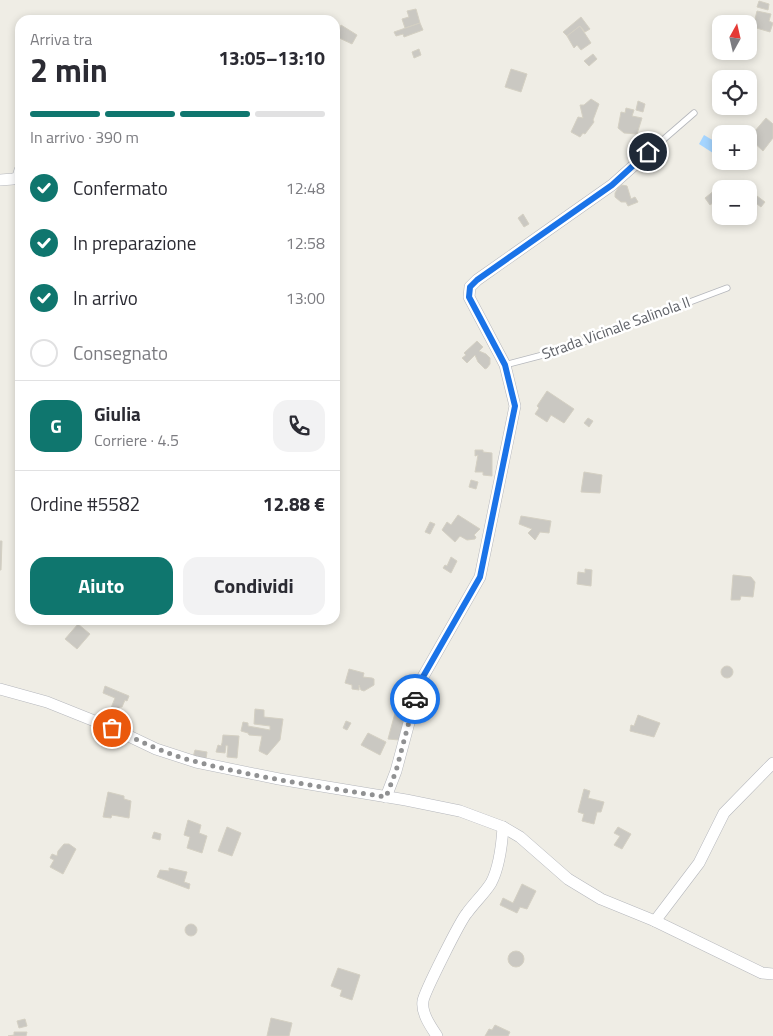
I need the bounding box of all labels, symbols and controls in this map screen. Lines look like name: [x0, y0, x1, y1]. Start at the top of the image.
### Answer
north arrow: [712, 15, 758, 60]
map controls: [712, 15, 757, 225]
text: Arriva tra: [30, 27, 92, 51]
text: 13:05–13:10: [218, 43, 325, 72]
text: 2 min: [30, 46, 108, 94]
button: locate: [712, 70, 757, 115]
text: In arrivo · 390 m: [30, 125, 139, 149]
button: +: [712, 125, 757, 170]
pin: [627, 131, 669, 173]
icon: home: [634, 138, 662, 166]
text: Confermato: [73, 173, 168, 202]
icon: check: [30, 174, 58, 202]
text: 12:48: [286, 176, 325, 200]
button: −: [712, 180, 757, 225]
text: In preparazione: [73, 228, 196, 257]
icon: check: [30, 229, 58, 257]
text: 12:58: [286, 231, 325, 255]
text: In arrivo: [73, 283, 138, 312]
icon: check: [30, 284, 58, 312]
text: 13:00: [286, 286, 325, 310]
street label: Strada Vicinale Salinola II: [538, 290, 693, 365]
text: Consegnato: [73, 338, 168, 367]
text: Giulia: [94, 399, 141, 428]
button: phone: [273, 400, 325, 452]
text: G: [50, 411, 62, 440]
text: Corriere · 4.5: [94, 428, 179, 452]
text: Ordine #5582: [30, 489, 140, 518]
text: 12.88 €: [263, 489, 325, 518]
button: Aiuto: [30, 557, 173, 615]
button: Condividi: [183, 557, 325, 615]
courier: [390, 674, 440, 724]
icon: car: [401, 685, 429, 713]
pin: [91, 707, 133, 749]
icon: bag: [98, 714, 126, 742]

